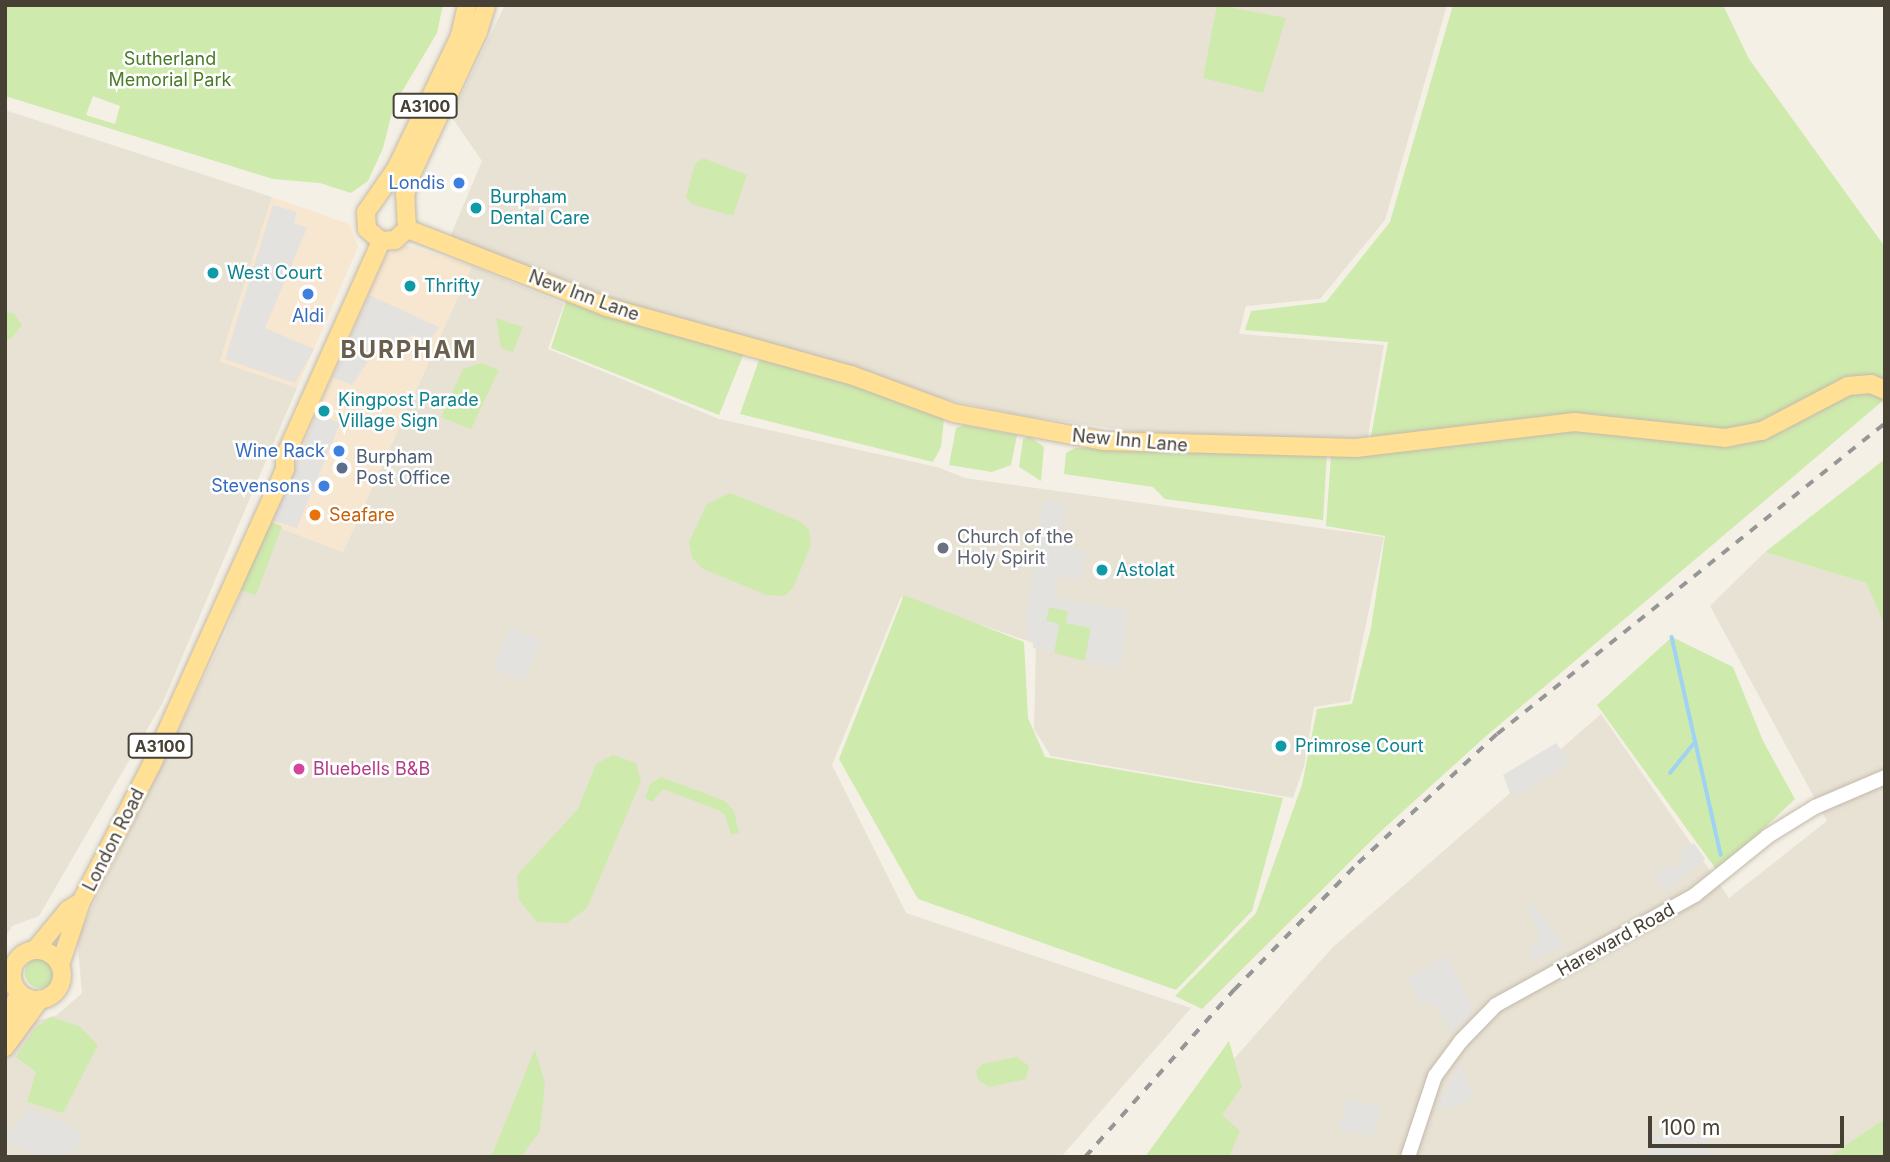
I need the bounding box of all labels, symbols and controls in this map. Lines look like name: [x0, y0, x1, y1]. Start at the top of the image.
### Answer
park label: Sutherland Memorial Park: [109, 49, 231, 92]
road number: A3100: [392, 94, 458, 118]
place label: Londis: [389, 172, 445, 194]
marker: Londis: [451, 175, 467, 191]
place label: Burpham Dental Care: [490, 187, 590, 230]
marker: Burpham Dental Care: [468, 200, 484, 216]
place label: West Court: [227, 262, 322, 284]
marker: West Court: [205, 265, 221, 281]
street label: New Inn Lane: [526, 266, 642, 326]
place label: Thrifty: [424, 275, 480, 297]
marker: Thrifty: [402, 278, 418, 294]
marker: Aldi: [300, 286, 316, 302]
place label: Aldi: [292, 305, 324, 327]
district label: BURPHAM: [341, 336, 477, 364]
place label: Kingpost Parade Village Sign: [338, 390, 479, 432]
marker: Kingpost Parade Village Sign: [316, 403, 332, 419]
street label: New Inn Lane: [1071, 425, 1189, 457]
place label: Wine Rack: [235, 440, 325, 462]
marker: Wine Rack: [331, 443, 347, 459]
place label: Burpham Post Office: [356, 447, 450, 490]
marker: Burpham Post Office: [334, 460, 350, 476]
place label: Stevensons: [211, 475, 310, 497]
marker: Stevensons: [316, 478, 332, 494]
place label: Seafare: [329, 504, 395, 526]
marker: Seafare: [307, 507, 323, 523]
place label: Church of the Holy Spirit: [957, 527, 1073, 570]
marker: Church of the Holy Spirit: [935, 540, 951, 556]
place label: Astolat: [1116, 559, 1175, 581]
marker: Astolat: [1094, 562, 1110, 578]
road number: A3100: [127, 734, 193, 758]
place label: Primrose Court: [1295, 735, 1424, 757]
marker: Primrose Court: [1273, 738, 1289, 754]
place label: Bluebells B&B: [313, 758, 430, 780]
marker: Bluebells B&B: [291, 761, 307, 777]
street label: London Road: [79, 785, 149, 895]
street label: Hareward Road: [1553, 899, 1679, 981]
scale bar: [1652, 1102, 1848, 1146]
text: 100 m: [1661, 1115, 1720, 1140]

